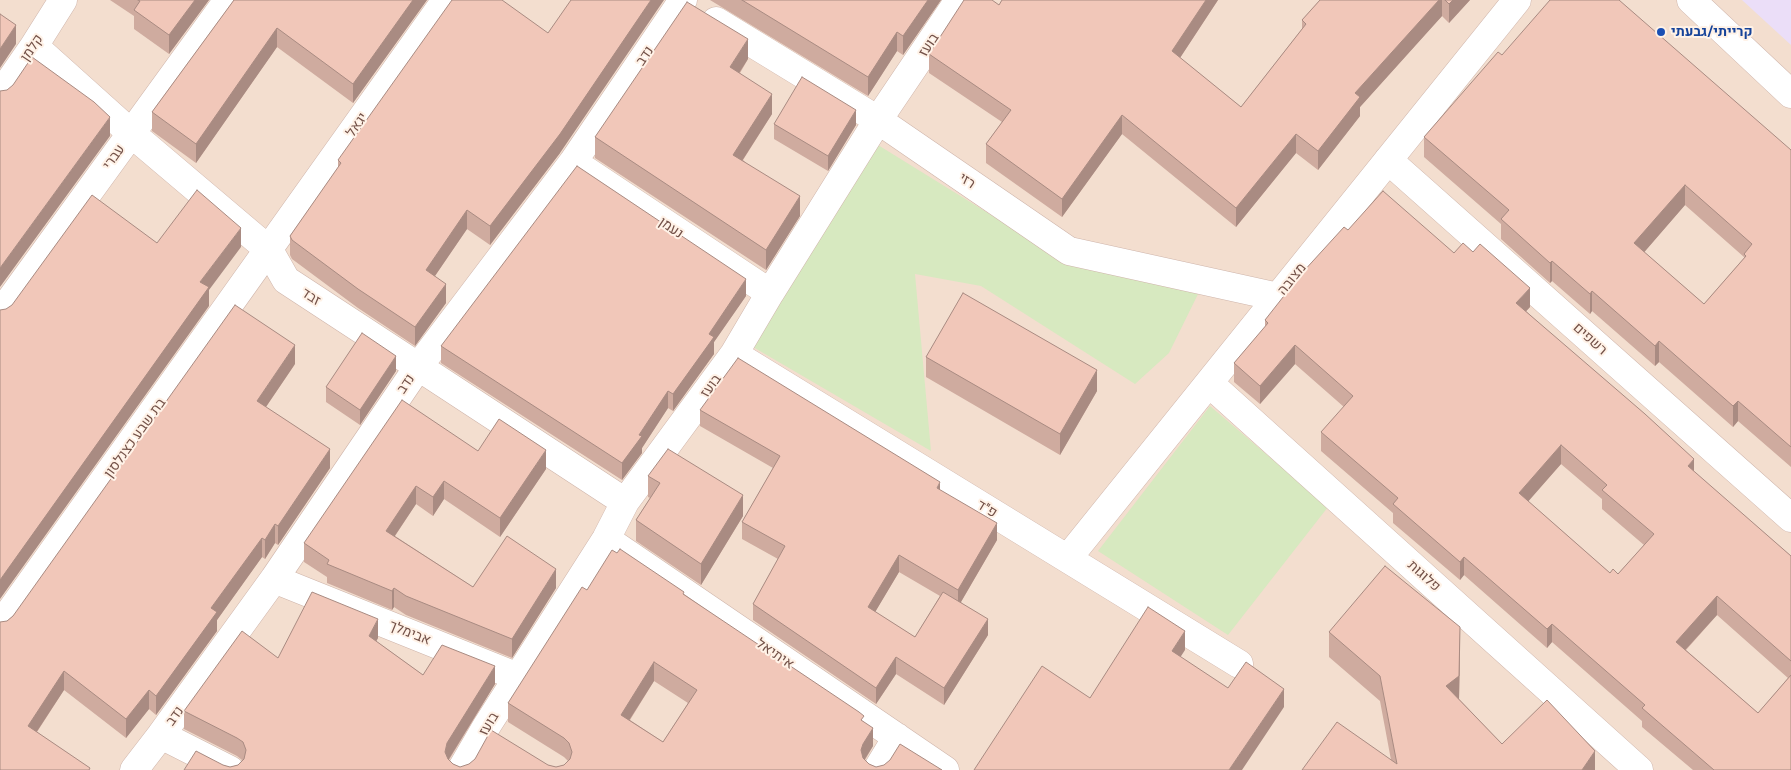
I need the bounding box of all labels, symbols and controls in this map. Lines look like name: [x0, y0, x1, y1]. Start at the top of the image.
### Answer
place label: קרייתי/גבעתי: [1671, 24, 1753, 40]
marker: קרייתי/גבעתי: [1655, 26, 1667, 38]
street label: בועז: [915, 30, 943, 60]
street label: קלמן: [17, 31, 47, 65]
street label: נדב: [633, 43, 657, 69]
street label: יגאל: [343, 110, 371, 140]
street label: עברי: [99, 141, 129, 173]
street label: רזי: [956, 170, 978, 192]
street label: נעמן: [655, 214, 687, 242]
street label: מצובה: [1274, 260, 1310, 298]
street label: זבד: [298, 285, 324, 309]
street label: רשפים: [1570, 319, 1610, 359]
street label: נדב: [394, 371, 418, 397]
street label: בועז: [697, 371, 725, 401]
street label: בת שבע כצנלסון: [101, 395, 169, 481]
street label: פ"ד: [974, 497, 1000, 521]
street label: פלוגות: [1404, 557, 1444, 595]
street label: אבימלך: [387, 617, 433, 649]
street label: איתיאל: [753, 635, 797, 673]
street label: נדב: [162, 703, 188, 729]
street label: בועז: [475, 709, 503, 739]

